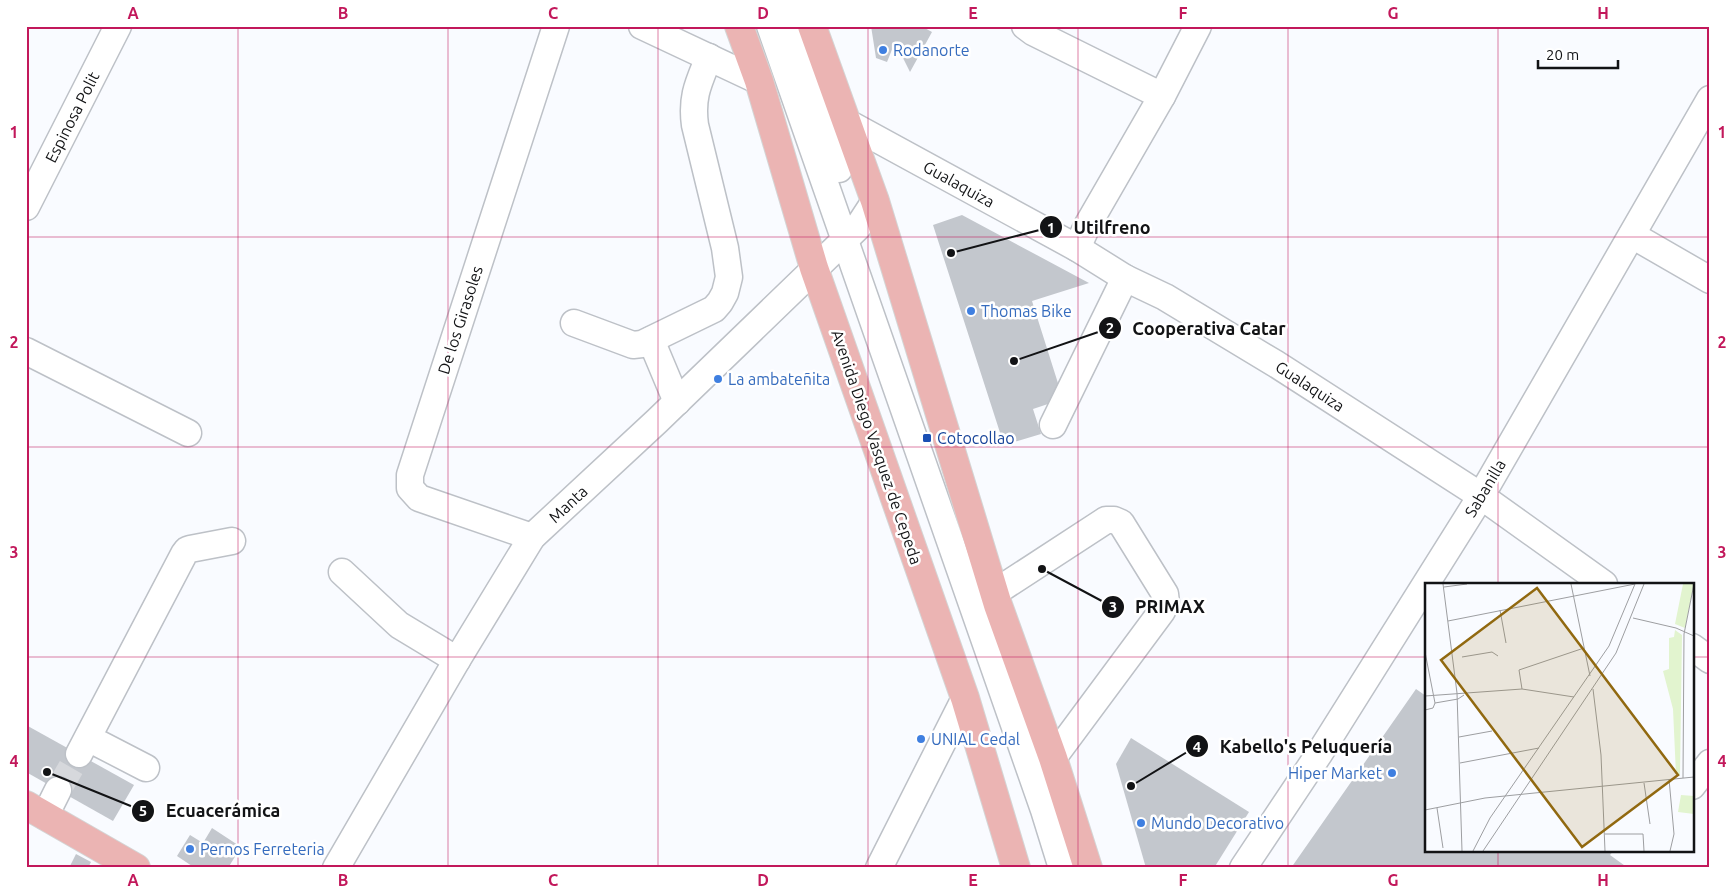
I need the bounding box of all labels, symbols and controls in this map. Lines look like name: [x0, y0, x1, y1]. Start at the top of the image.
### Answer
text: A: [127, 4, 139, 22]
text: B: [338, 4, 348, 22]
text: C: [548, 4, 558, 22]
text: D: [757, 4, 769, 22]
text: E: [968, 4, 978, 22]
text: F: [1179, 4, 1188, 22]
text: G: [1387, 4, 1399, 22]
text: H: [1597, 4, 1609, 22]
scale bar: [1538, 38, 1618, 70]
place label: Rodanorte: [893, 41, 970, 59]
marker: Rodanorte: [877, 44, 889, 56]
text: 20 m: [1546, 46, 1579, 63]
street label: Espinosa Polit: [41, 68, 103, 165]
text: 1: [9, 123, 19, 141]
text: 1: [1717, 123, 1727, 141]
street label: Gualaquiza: [920, 157, 998, 211]
callout: Utilfreno: [1038, 211, 1161, 244]
text: Utilfreno: [1073, 217, 1151, 237]
text: 1: [1047, 219, 1055, 236]
street label: De los Girasoles: [434, 263, 486, 377]
place label: Thomas Bike: [981, 302, 1072, 320]
marker: Thomas Bike: [965, 305, 977, 317]
callout: Cooperativa Catar: [1097, 312, 1296, 345]
text: Cooperativa Catar: [1132, 318, 1286, 338]
text: 2: [1106, 319, 1114, 336]
street label: Avenida Diego Vasquez de Cepeda: [828, 327, 926, 567]
text: 2: [9, 333, 19, 351]
text: 2: [1717, 333, 1727, 351]
street label: Gualaquiza: [1272, 357, 1348, 415]
place label: La ambateñita: [728, 370, 830, 388]
marker: La ambateñita: [712, 373, 724, 385]
place label: Cotocollao: [937, 429, 1015, 447]
marker: Cotocollao: [921, 432, 933, 444]
street label: Sabanilla: [1461, 456, 1509, 520]
street label: Manta: [545, 482, 591, 526]
text: 3: [9, 543, 19, 561]
text: 3: [1717, 543, 1727, 561]
inset map: [1425, 583, 1694, 852]
callout: PRIMAX: [1100, 590, 1215, 623]
text: PRIMAX: [1135, 596, 1205, 616]
text: 3: [1109, 598, 1117, 615]
place label: UNIAL Cedal: [931, 730, 1020, 748]
callout: Kabello's Peluquería: [1185, 730, 1403, 763]
marker: UNIAL Cedal: [915, 733, 927, 745]
text: Kabello's Peluquería: [1220, 736, 1392, 756]
text: 4: [1193, 738, 1201, 755]
text: 4: [9, 752, 19, 770]
text: 4: [1717, 752, 1727, 770]
place label: Hiper Market: [1288, 764, 1383, 782]
marker: Hiper Market: [1386, 767, 1398, 779]
callout: Ecuacerámica: [131, 794, 290, 827]
text: Ecuacerámica: [166, 800, 280, 820]
text: 5: [139, 802, 147, 819]
place label: Mundo Decorativo: [1151, 814, 1284, 832]
marker: Mundo Decorativo: [1135, 817, 1147, 829]
place label: Pernos Ferreteria: [200, 840, 325, 858]
marker: Pernos Ferreteria: [184, 843, 196, 855]
text: A: [127, 871, 139, 889]
text: B: [338, 871, 348, 889]
text: C: [548, 871, 558, 889]
text: D: [757, 871, 769, 889]
text: E: [968, 871, 978, 889]
text: F: [1179, 871, 1188, 889]
text: G: [1387, 871, 1399, 889]
text: H: [1597, 871, 1609, 889]

